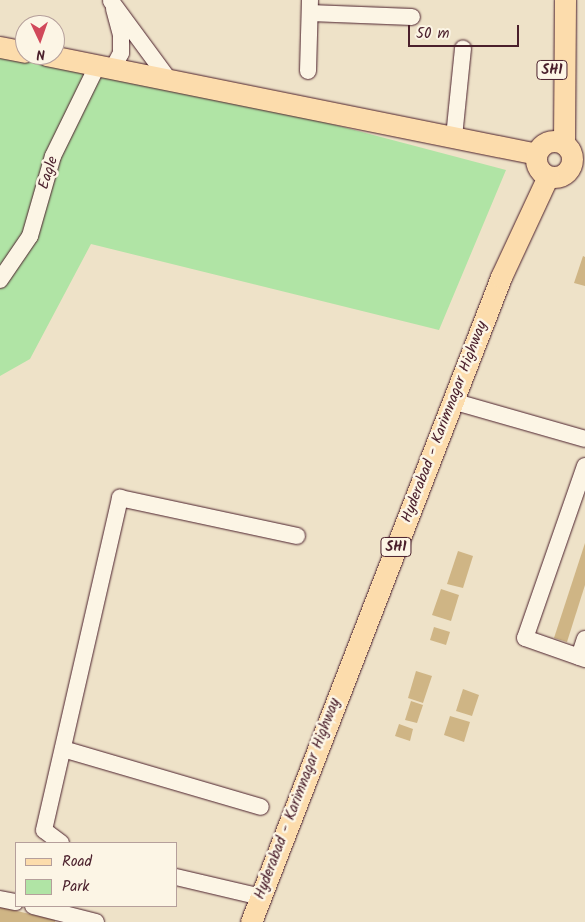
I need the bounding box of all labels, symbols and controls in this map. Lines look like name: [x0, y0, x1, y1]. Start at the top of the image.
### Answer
north arrow: [15, 15, 65, 65]
scale bar: [410, 15, 521, 47]
text: 50 m: [416, 22, 450, 46]
text: N: [36, 43, 46, 65]
road number: SH1: [536, 58, 568, 82]
street label: Eagle: [35, 154, 63, 192]
street label: Hyderabad - Karimnagar Highway: [398, 319, 492, 525]
road number: SH1: [380, 536, 412, 558]
street label: Hyderabad - Karimnagar Highway: [251, 696, 345, 902]
legend: [15, 842, 178, 907]
text: Road: [62, 850, 92, 874]
text: Park: [62, 875, 89, 899]

